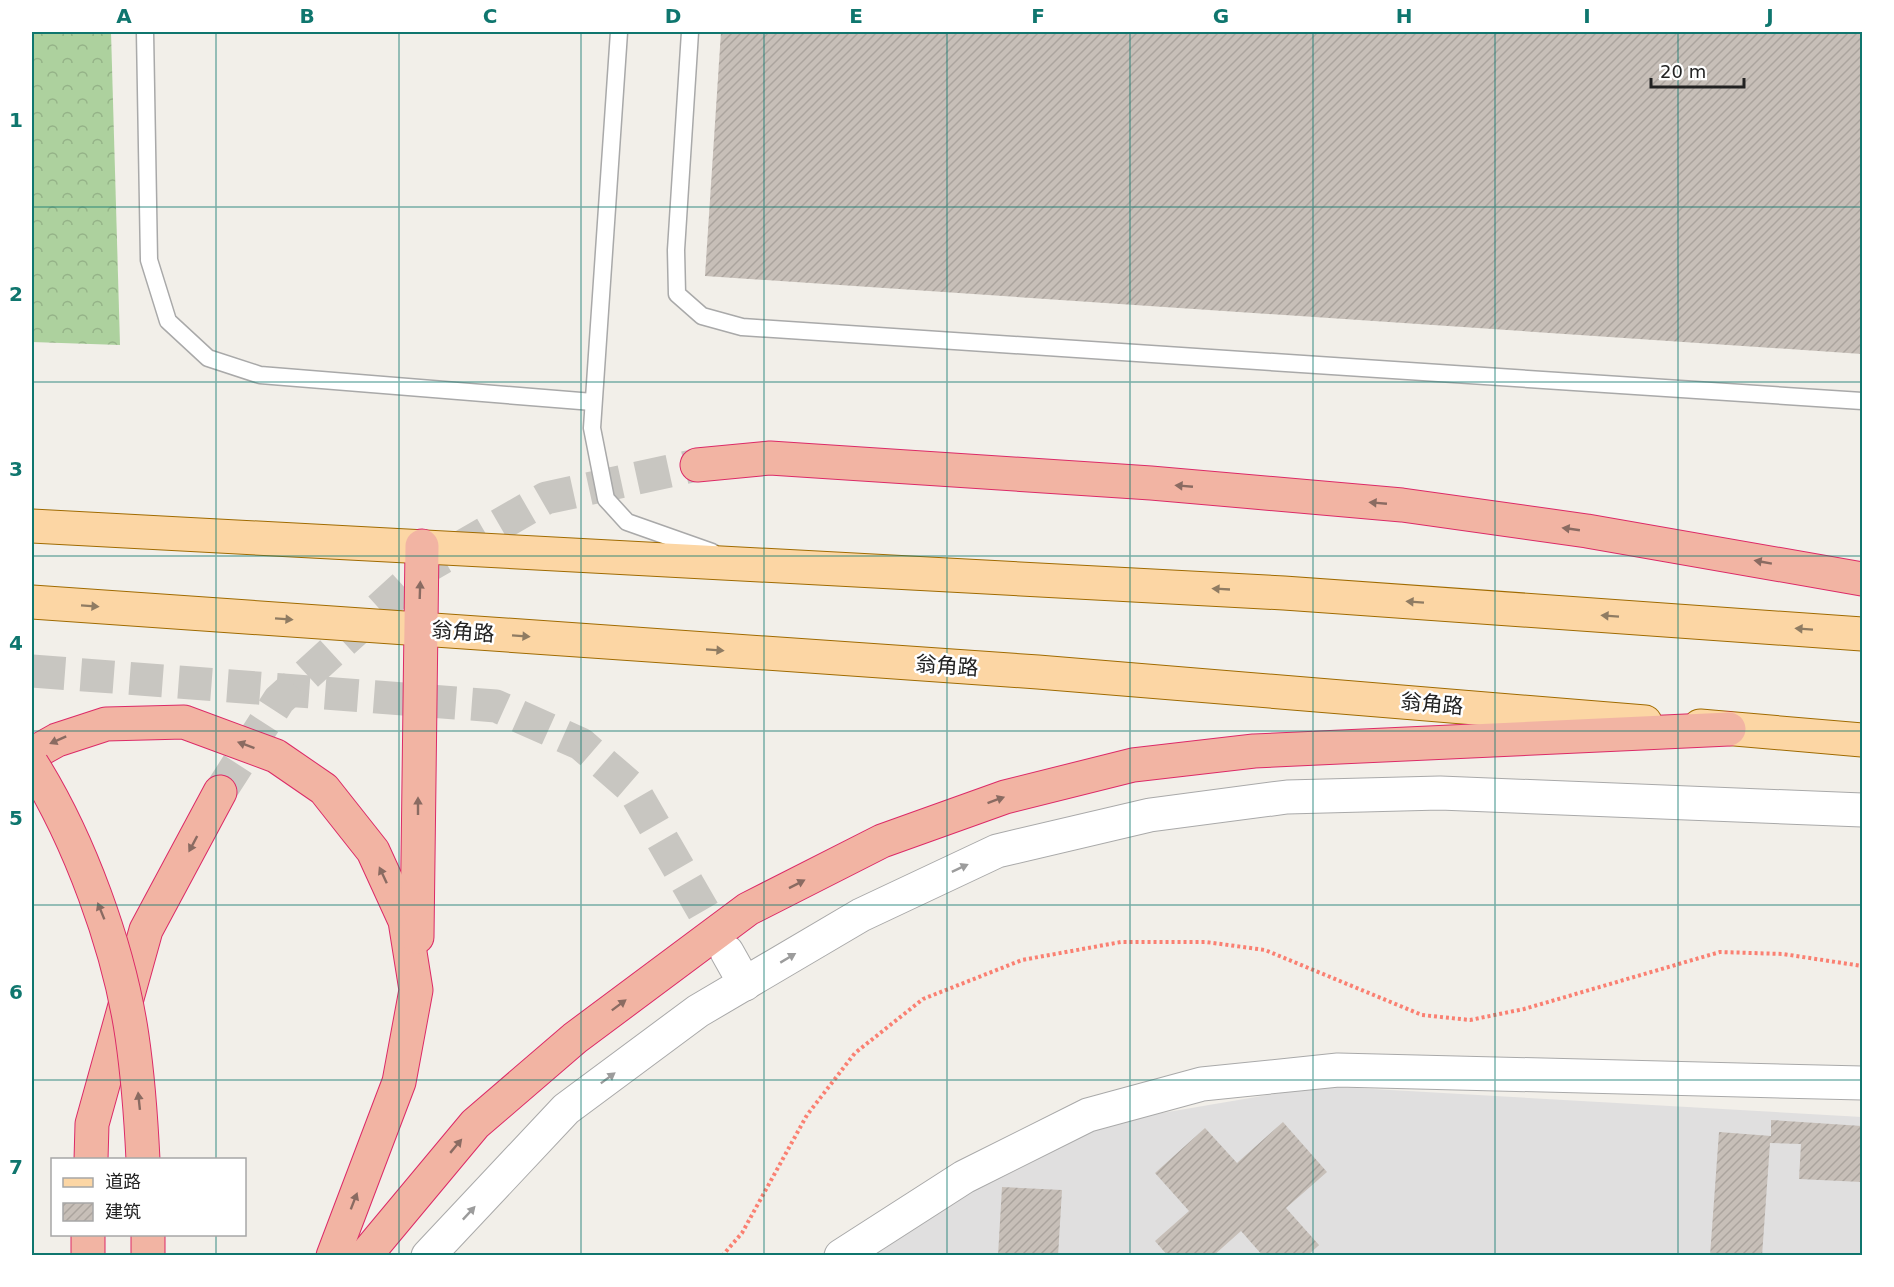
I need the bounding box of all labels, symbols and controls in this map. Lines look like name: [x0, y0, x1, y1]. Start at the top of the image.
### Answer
text: A: [116, 4, 132, 28]
text: B: [299, 4, 315, 28]
text: C: [483, 4, 497, 28]
text: D: [665, 4, 681, 28]
text: E: [849, 4, 863, 28]
text: F: [1031, 4, 1045, 28]
text: G: [1213, 4, 1229, 28]
text: H: [1396, 4, 1412, 28]
text: I: [1583, 4, 1591, 28]
text: J: [1764, 4, 1774, 28]
scale bar: [1651, 51, 1744, 89]
text: 20 m: [1660, 61, 1706, 82]
text: 1: [9, 108, 23, 132]
text: 2: [9, 282, 23, 306]
text: 3: [9, 457, 23, 481]
one-way arrow: [1174, 481, 1193, 491]
one-way arrow: [1369, 498, 1388, 507]
one-way arrow: [1562, 524, 1581, 533]
one-way arrow: [1754, 557, 1773, 566]
one-way arrow: [416, 580, 425, 599]
one-way arrow: [1211, 585, 1230, 594]
one-way arrow: [1406, 597, 1425, 607]
one-way arrow: [80, 601, 99, 610]
one-way arrow: [1600, 611, 1619, 620]
one-way arrow: [275, 615, 294, 624]
street label: 翁角路: [431, 618, 495, 646]
one-way arrow: [1795, 625, 1814, 634]
text: 4: [9, 631, 23, 655]
one-way arrow: [511, 631, 530, 641]
one-way arrow: [706, 645, 725, 654]
street label: 翁角路: [915, 652, 979, 680]
street label: 翁角路: [1400, 689, 1464, 719]
one-way arrow: [48, 735, 66, 745]
one-way arrow: [237, 739, 255, 749]
one-way arrow: [987, 794, 1005, 804]
one-way arrow: [413, 796, 423, 815]
text: 5: [9, 806, 23, 830]
one-way arrow: [188, 836, 198, 853]
one-way arrow: [952, 864, 969, 873]
one-way arrow: [379, 866, 388, 883]
one-way arrow: [789, 879, 806, 889]
one-way arrow: [96, 901, 106, 919]
one-way arrow: [780, 953, 796, 964]
text: 6: [9, 980, 23, 1004]
one-way arrow: [611, 999, 627, 1011]
one-way arrow: [600, 1072, 616, 1084]
one-way arrow: [134, 1092, 144, 1111]
one-way arrow: [450, 1138, 463, 1154]
text: 7: [9, 1155, 23, 1179]
legend: [51, 1158, 246, 1236]
text: 道路: [105, 1171, 141, 1192]
one-way arrow: [350, 1192, 359, 1210]
text: 建筑: [105, 1201, 141, 1222]
one-way arrow: [461, 1206, 475, 1220]

